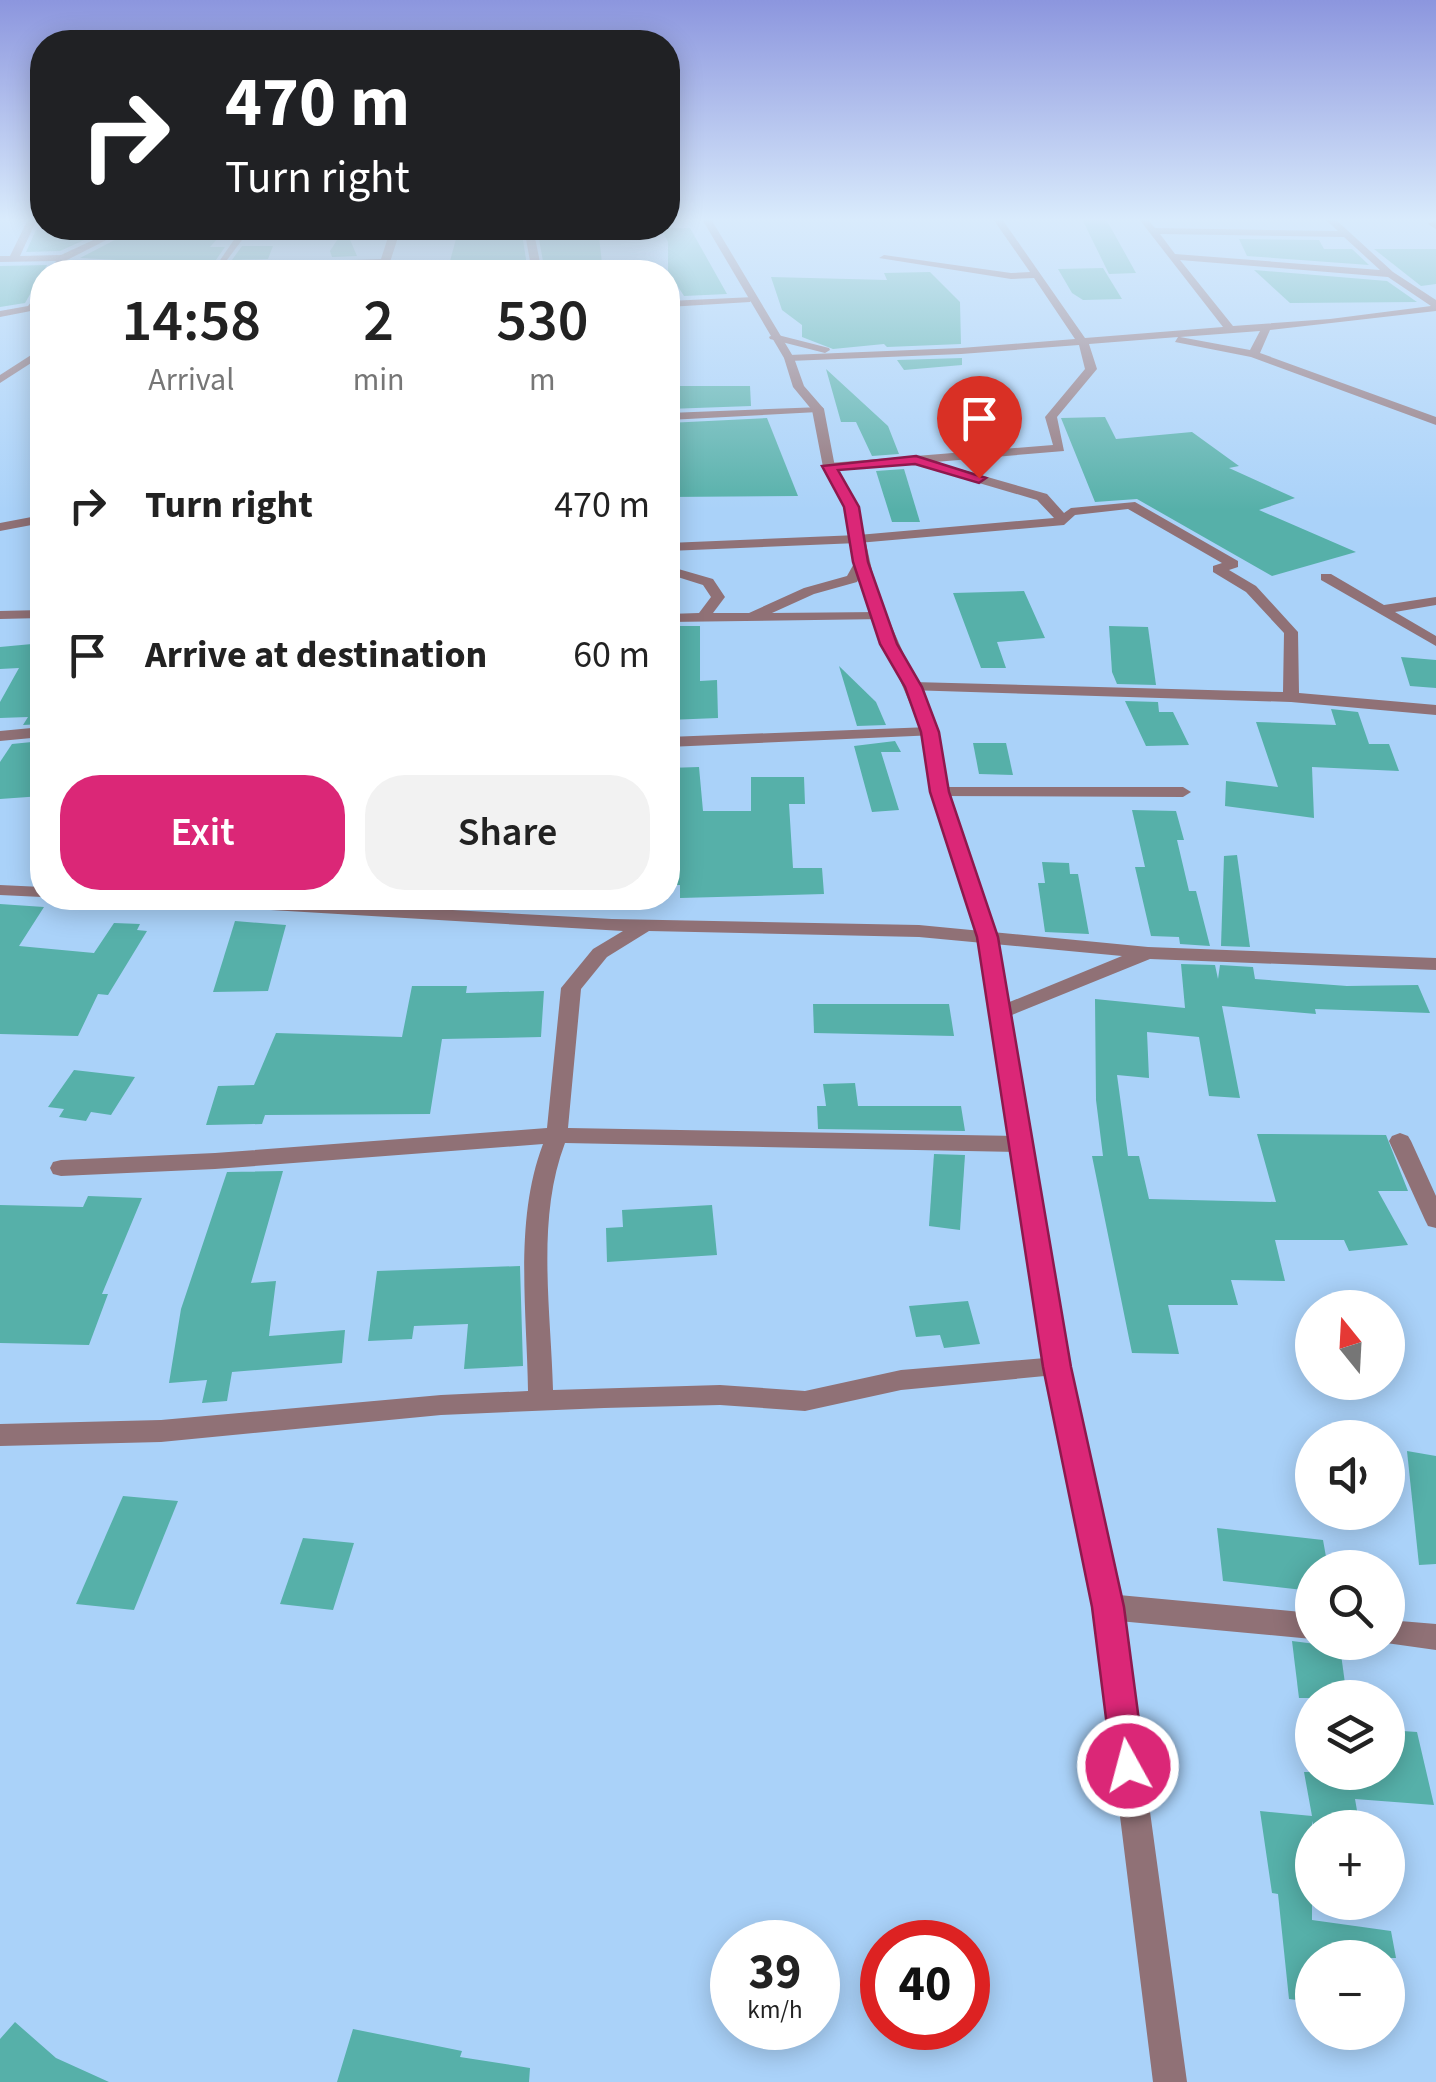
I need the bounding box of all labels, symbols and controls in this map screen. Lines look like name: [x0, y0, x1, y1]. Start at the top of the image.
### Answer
text: 470 m: [225, 53, 410, 153]
icon: right: [60, 70, 190, 200]
text: Turn right: [225, 146, 410, 210]
text: 14:58: [122, 279, 261, 364]
text: 2: [363, 279, 394, 364]
text: 530: [496, 279, 588, 364]
text: Arrival: [148, 357, 234, 403]
text: min: [353, 357, 405, 403]
text: m: [529, 357, 556, 403]
pin: [937, 376, 1022, 479]
icon: arrive: [952, 391, 1007, 446]
icon: right: [60, 478, 115, 533]
text: Turn right: [145, 478, 313, 532]
text: 470 m: [554, 478, 650, 532]
icon: arrive: [60, 628, 115, 683]
text: Arrive at destination: [145, 628, 487, 682]
text: 60 m: [573, 628, 650, 682]
button: Exit: [60, 775, 345, 890]
button: Share: [365, 775, 650, 890]
north arrow: [1295, 1290, 1405, 1400]
map controls: [1295, 1290, 1405, 2050]
button: sound: [1295, 1420, 1405, 1530]
button: search: [1295, 1550, 1405, 1660]
button: layers: [1295, 1680, 1405, 1790]
position arrow: [1076, 1714, 1180, 1818]
button: +: [1295, 1810, 1405, 1920]
speed limit sign: 40: [860, 1920, 990, 2050]
text: 39: [749, 1937, 801, 2008]
button: −: [1295, 1940, 1405, 2050]
text: km/h: [747, 1992, 803, 2028]

